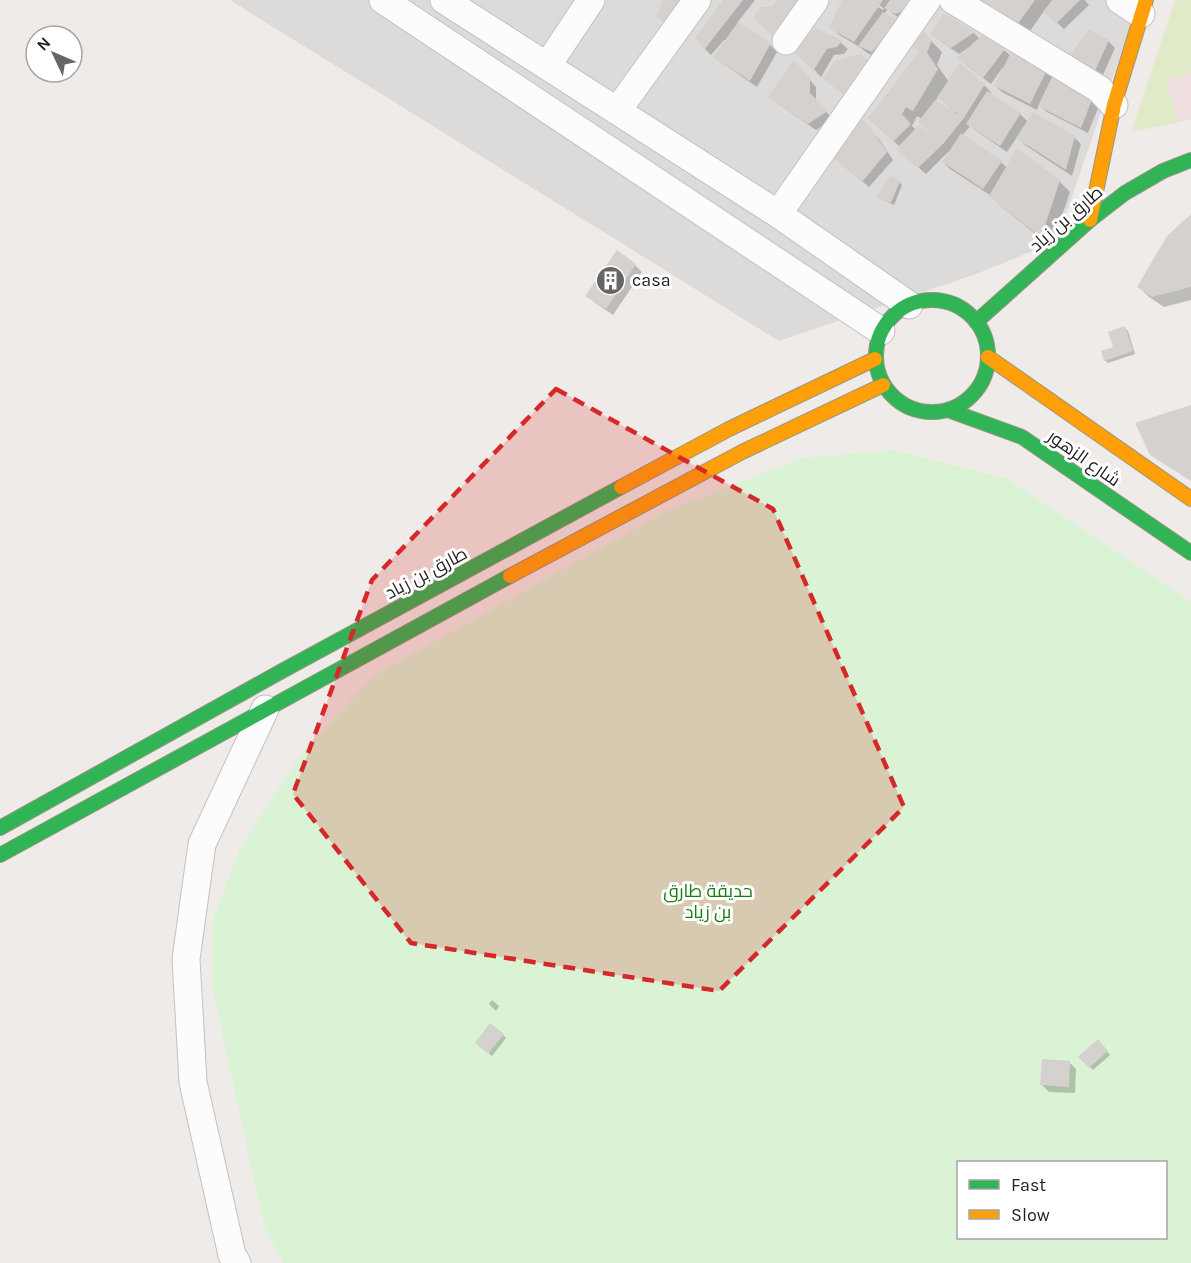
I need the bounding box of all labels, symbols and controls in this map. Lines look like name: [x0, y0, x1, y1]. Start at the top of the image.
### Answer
north arrow: [24, 24, 84, 84]
text: N: [33, 33, 54, 55]
street label: طارق بن زياد: [1025, 181, 1108, 258]
building icon: casa: [595, 264, 627, 296]
place label: casa: [632, 269, 671, 291]
street label: شارع الزهور: [1042, 424, 1125, 492]
street label: طارق بن زياد: [381, 542, 471, 605]
park label: حديقة طارق بن زياد: [663, 880, 753, 923]
legend: [957, 1161, 1167, 1239]
text: Fast: [1011, 1174, 1046, 1196]
text: Slow: [1011, 1204, 1050, 1226]

